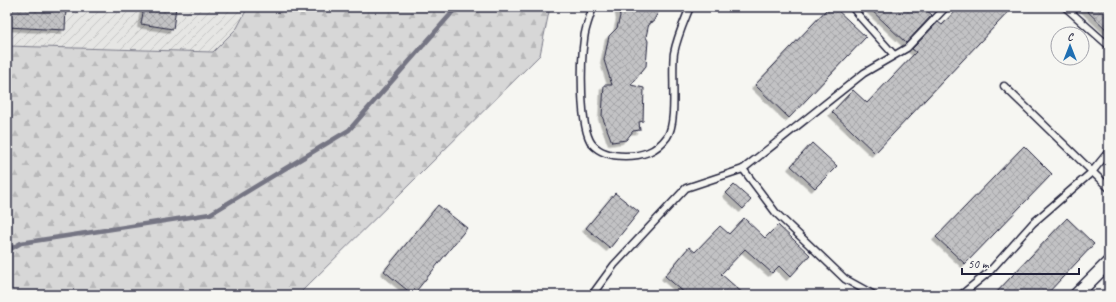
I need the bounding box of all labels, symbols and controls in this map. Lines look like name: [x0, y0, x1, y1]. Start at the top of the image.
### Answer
north arrow: [1050, 26, 1090, 66]
text: С: [1067, 29, 1074, 43]
scale bar: [962, 250, 1079, 276]
text: 50 m: [968, 256, 990, 272]

